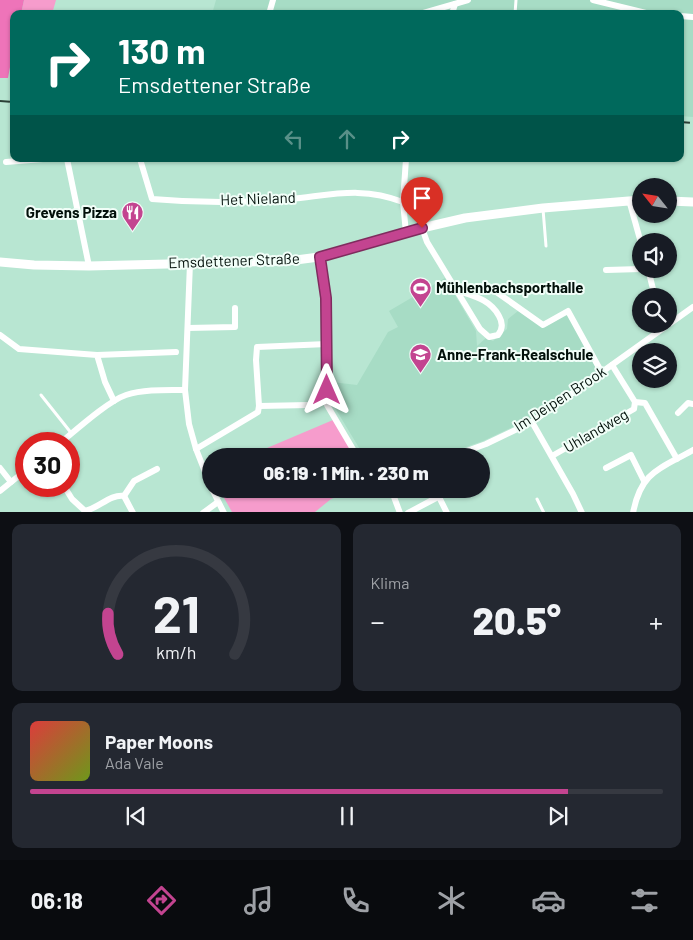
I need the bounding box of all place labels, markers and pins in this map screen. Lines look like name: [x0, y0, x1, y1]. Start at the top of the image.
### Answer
pin: [401, 177, 443, 228]
restaurant icon: Grevens Pizza: [121, 201, 145, 232]
place label: Grevens Pizza: [26, 203, 117, 221]
sports icon: Mühlenbachsporthalle: [408, 276, 432, 307]
place label: Mühlenbachsporthalle: [436, 278, 583, 296]
school or university icon: Anne-Frank-Realschule: [409, 343, 433, 374]
place label: Anne-Frank-Realschule: [437, 345, 594, 363]

